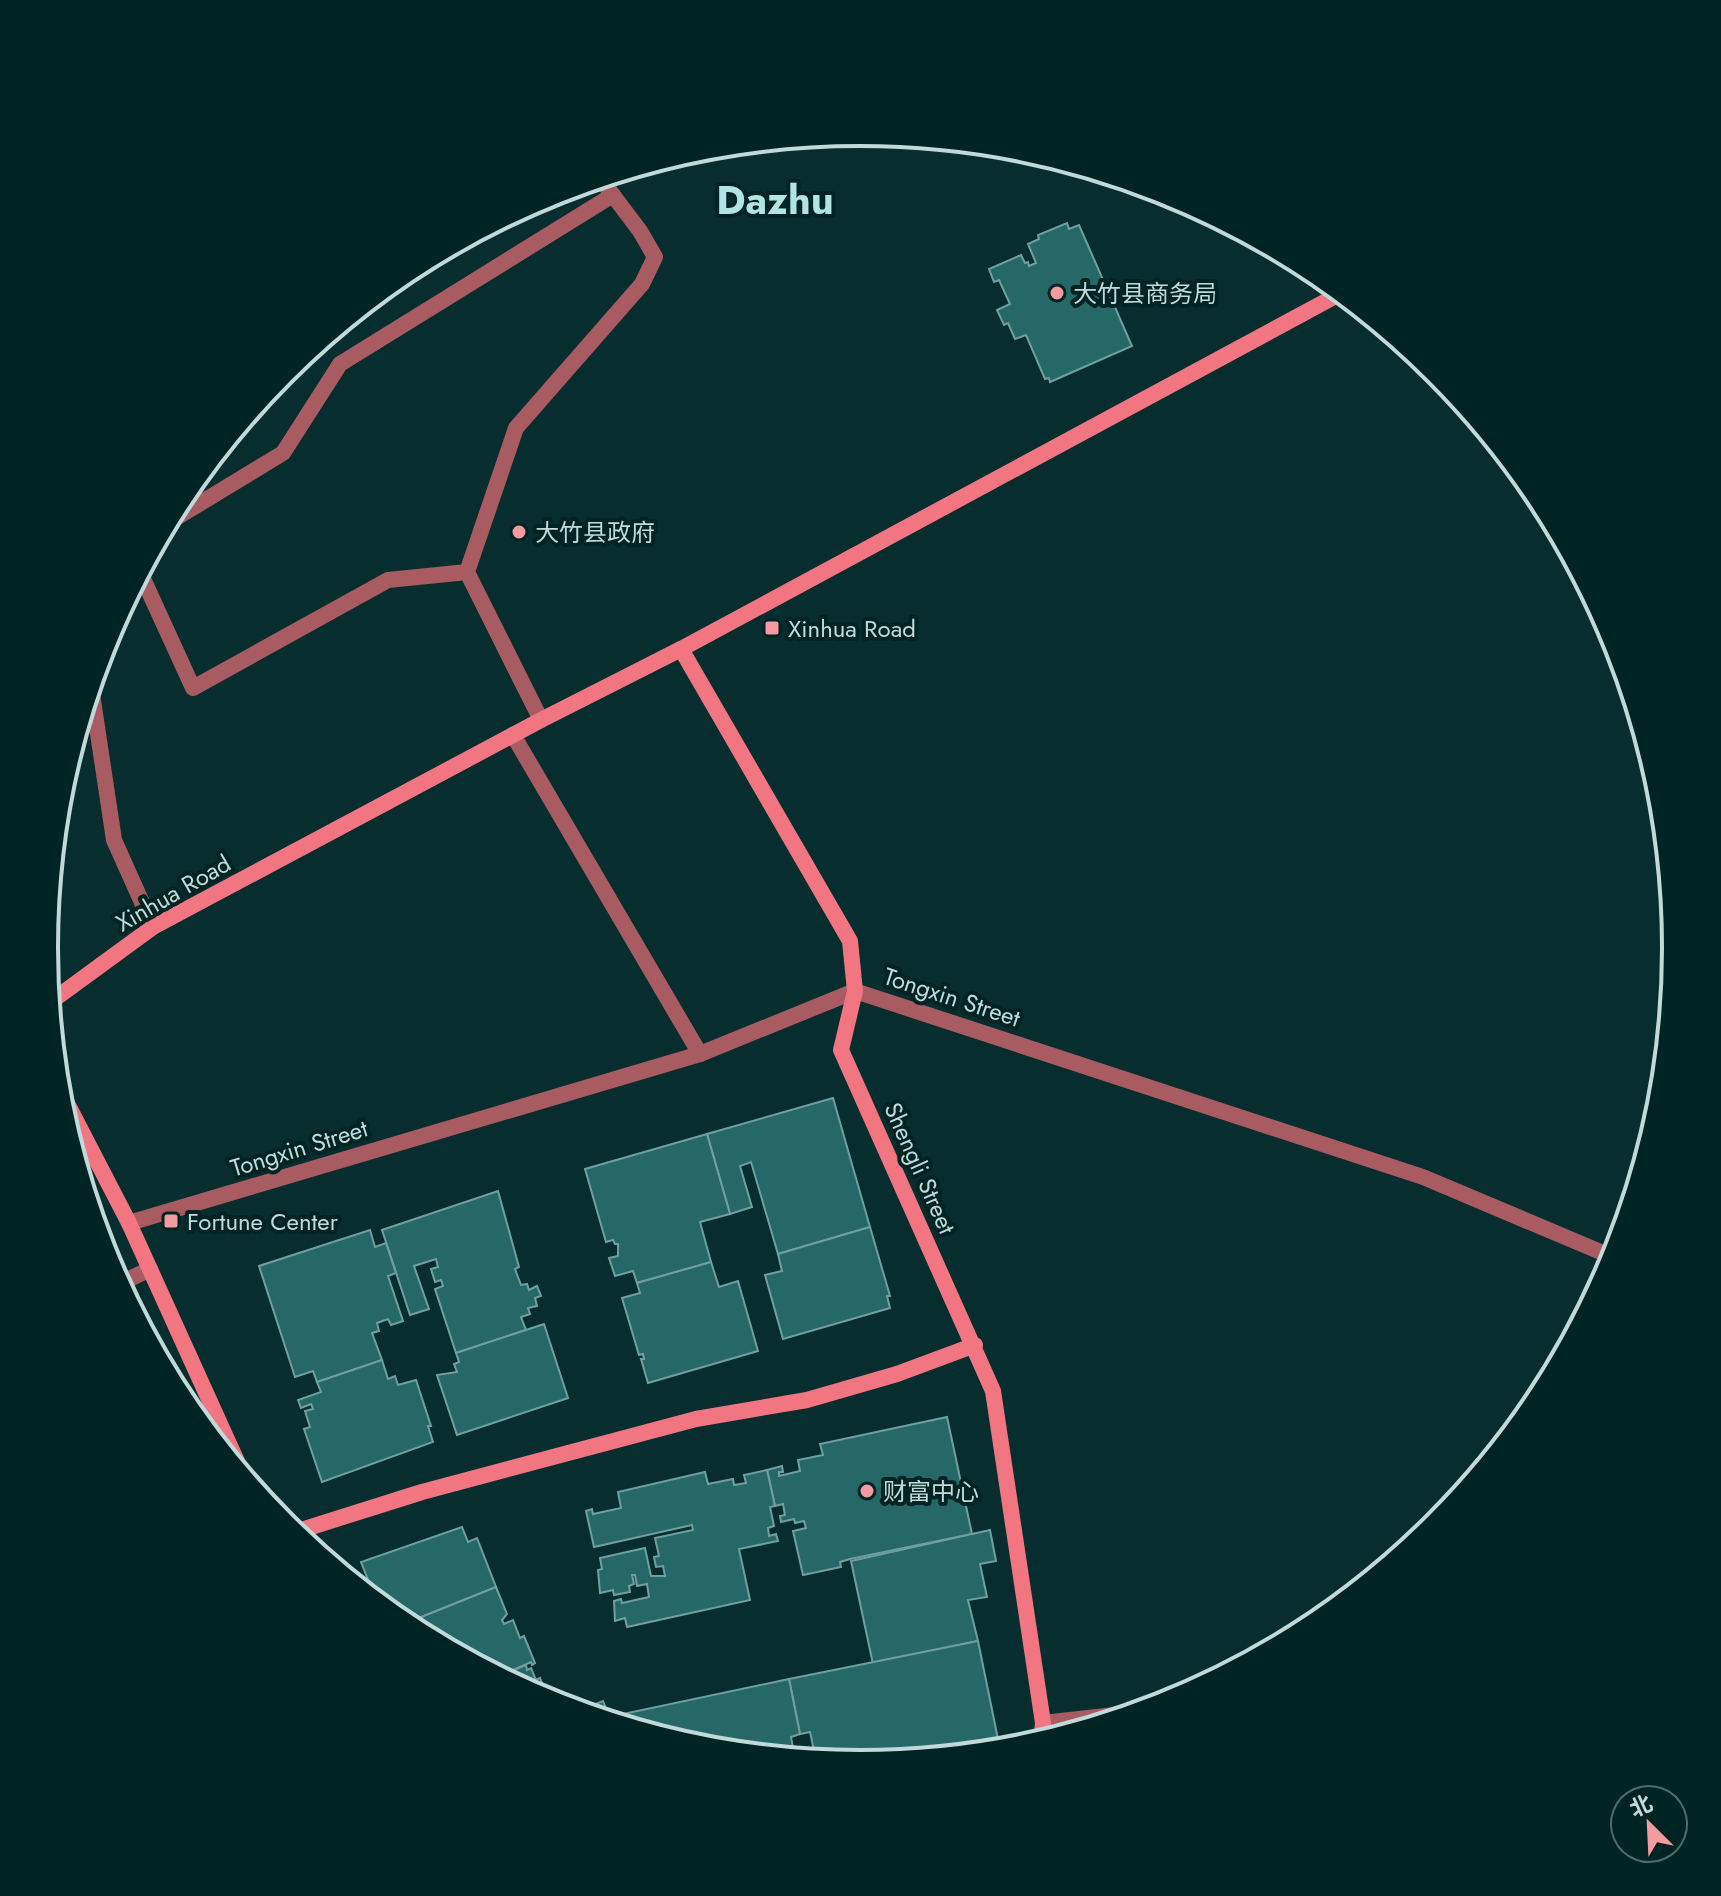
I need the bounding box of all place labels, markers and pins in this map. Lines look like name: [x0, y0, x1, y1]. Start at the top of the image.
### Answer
place label: 大竹县商务局: [1073, 276, 1217, 311]
marker: 大竹县商务局: [1048, 284, 1066, 302]
place label: 大竹县政府: [535, 515, 655, 550]
marker: 大竹县政府: [510, 523, 528, 541]
place label: Xinhua Road: [788, 611, 916, 646]
marker: Xinhua Road: [763, 619, 781, 637]
place label: Fortune Center: [187, 1204, 339, 1239]
marker: Fortune Center: [162, 1212, 180, 1230]
place label: 财富中心: [883, 1474, 979, 1509]
marker: 财富中心: [858, 1482, 876, 1500]

